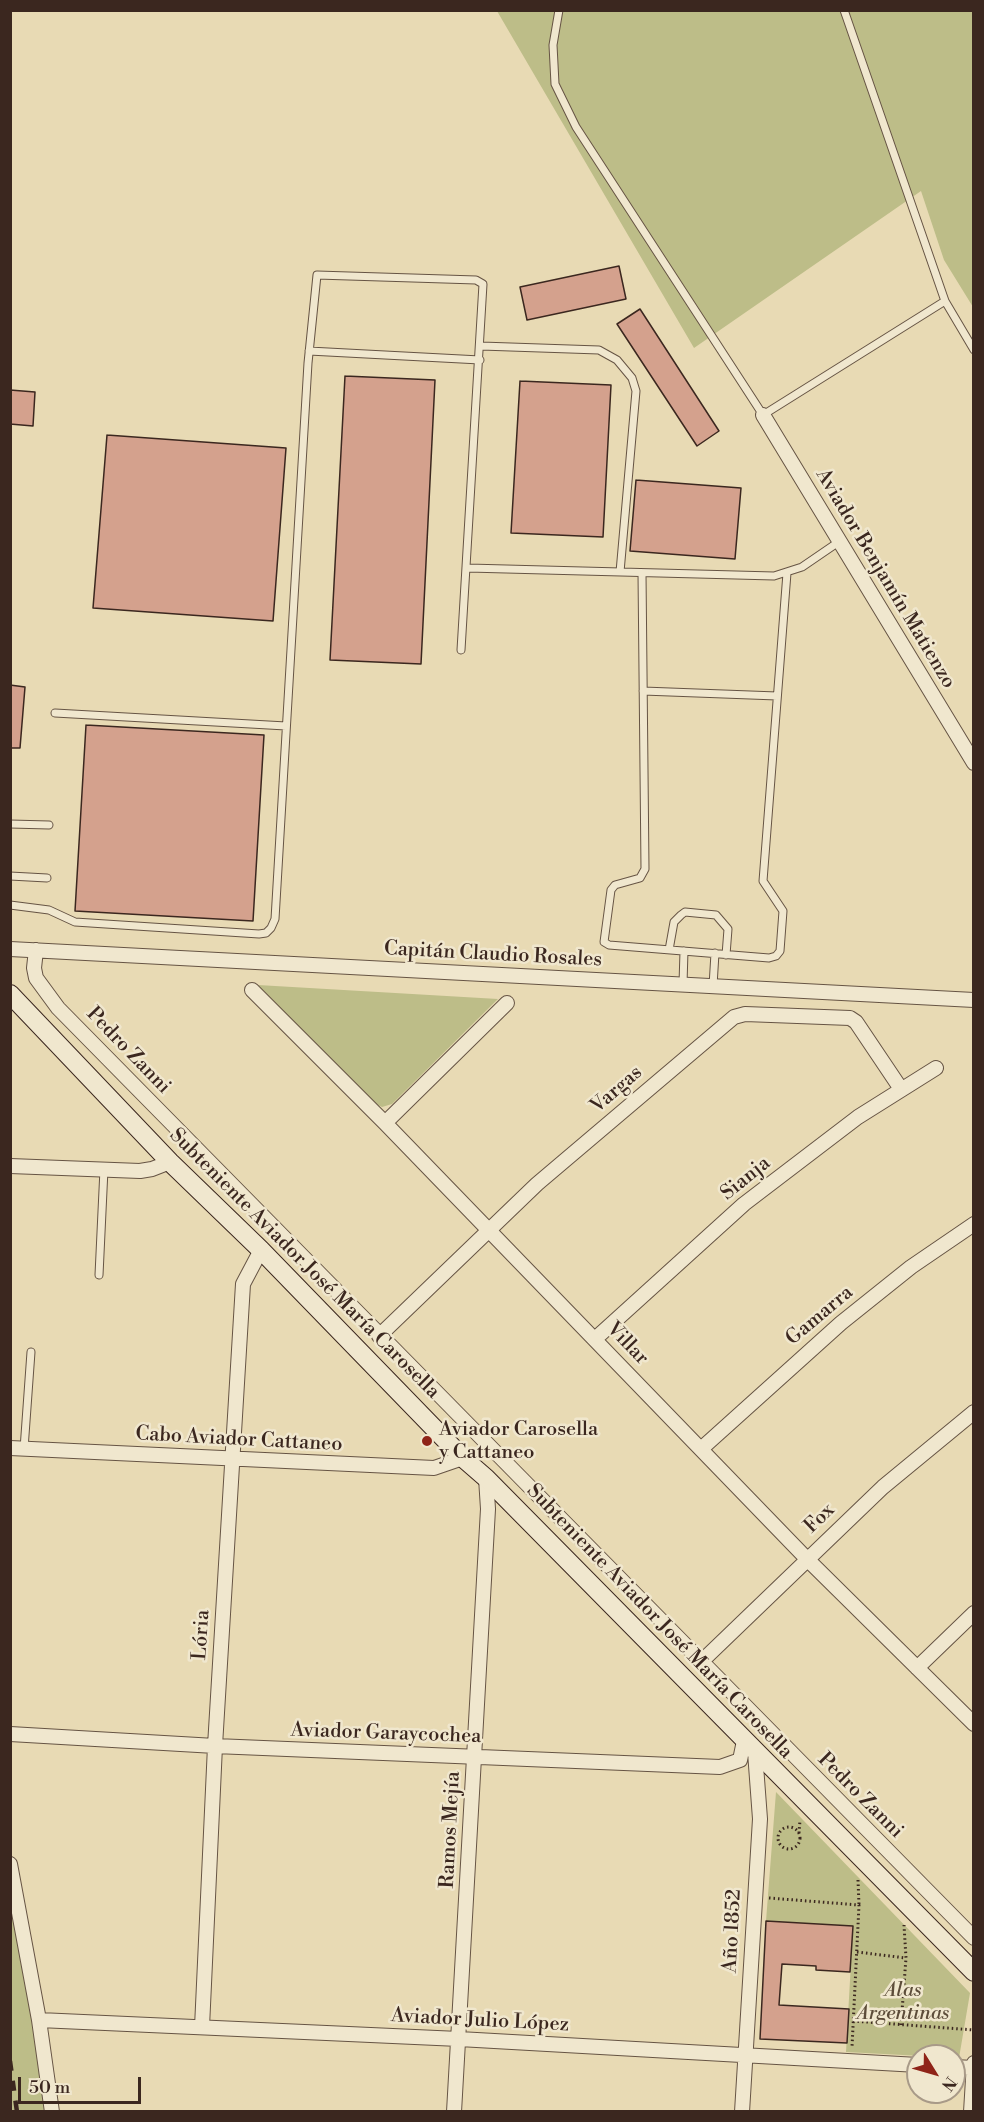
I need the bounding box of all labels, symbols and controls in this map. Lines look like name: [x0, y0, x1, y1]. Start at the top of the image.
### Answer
street label: Aviador Benjamín Matienzo: [810, 465, 960, 693]
street label: Capitán Claudio Rosales: [383, 937, 603, 973]
street label: Pedro Zanni: [81, 1003, 175, 1099]
street label: Vargas: [586, 1061, 648, 1119]
street label: Subteniente Aviador José María Carosella: [164, 1124, 444, 1404]
street label: Sianja: [716, 1152, 776, 1206]
street label: Gamarra: [782, 1281, 858, 1351]
street label: Villar: [601, 1318, 653, 1370]
place label: Aviador Carosella y Cattaneo: [439, 1418, 598, 1465]
street label: Cabo Aviador Cattaneo: [135, 1423, 343, 1457]
marker: Aviador Carosella y Cattaneo: [420, 1434, 434, 1448]
street label: Subteniente Aviador José María Carosella: [521, 1480, 797, 1764]
street label: Fox: [800, 1499, 840, 1539]
street label: Lória: [188, 1609, 216, 1661]
street label: Aviador Garaycochea: [290, 1719, 482, 1749]
street label: Pedro Zanni: [812, 1748, 908, 1844]
street label: Ramos Mejía: [436, 1771, 466, 1889]
street label: Año 1852: [719, 1888, 747, 1974]
park label: Alas Argentinas: [857, 1979, 949, 2026]
street label: Aviador Julio López: [390, 2004, 570, 2038]
north arrow: [906, 2044, 966, 2104]
scale bar: [21, 2065, 144, 2103]
text: N: [937, 2073, 961, 2095]
text: 50 m: [29, 2076, 70, 2099]

